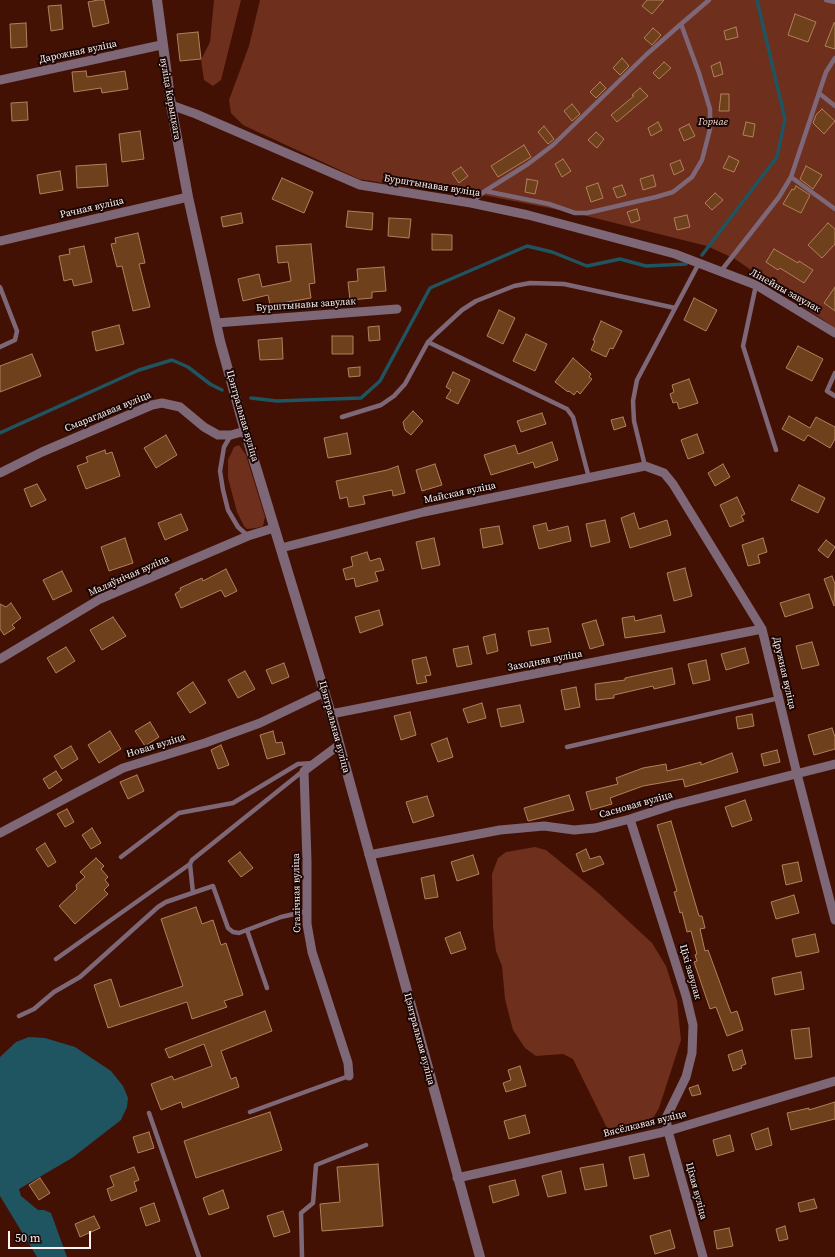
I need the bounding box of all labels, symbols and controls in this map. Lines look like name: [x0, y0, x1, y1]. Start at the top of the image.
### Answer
street label: Дарожная вуліца: [38, 38, 118, 66]
street label: вуліца Карыцкага: [157, 57, 183, 141]
park label: Горнае: [698, 116, 728, 128]
street label: Бурштынавая вуліца: [383, 172, 481, 200]
street label: Рачная вуліца: [59, 195, 125, 221]
street label: Лінейны завулак: [747, 267, 823, 315]
street label: Бурштынавы завулак: [256, 296, 356, 314]
street label: Цэнтральная вуліца: [223, 369, 261, 463]
street label: Смарагдавая вуліца: [63, 389, 153, 435]
street label: Майская вуліца: [423, 480, 497, 506]
street label: Маляўнічая вуліца: [87, 553, 171, 599]
street label: Дружная вуліца: [770, 636, 798, 710]
street label: Заходняя вуліца: [507, 648, 583, 674]
street label: Цэнтральная вуліца: [316, 680, 352, 774]
street label: Новая вуліца: [125, 731, 187, 761]
street label: Сасновая вуліца: [598, 789, 674, 821]
street label: Сталічная вуліца: [290, 853, 304, 933]
street label: Ціхі завулак: [676, 943, 704, 1001]
street label: Цэнтральная вуліца: [401, 992, 437, 1086]
street label: Вясёлкавая вуліца: [602, 1108, 688, 1140]
street label: Ціхая вуліца: [683, 1161, 709, 1221]
scale bar: [10, 1223, 93, 1249]
text: 50 m: [15, 1230, 41, 1246]

